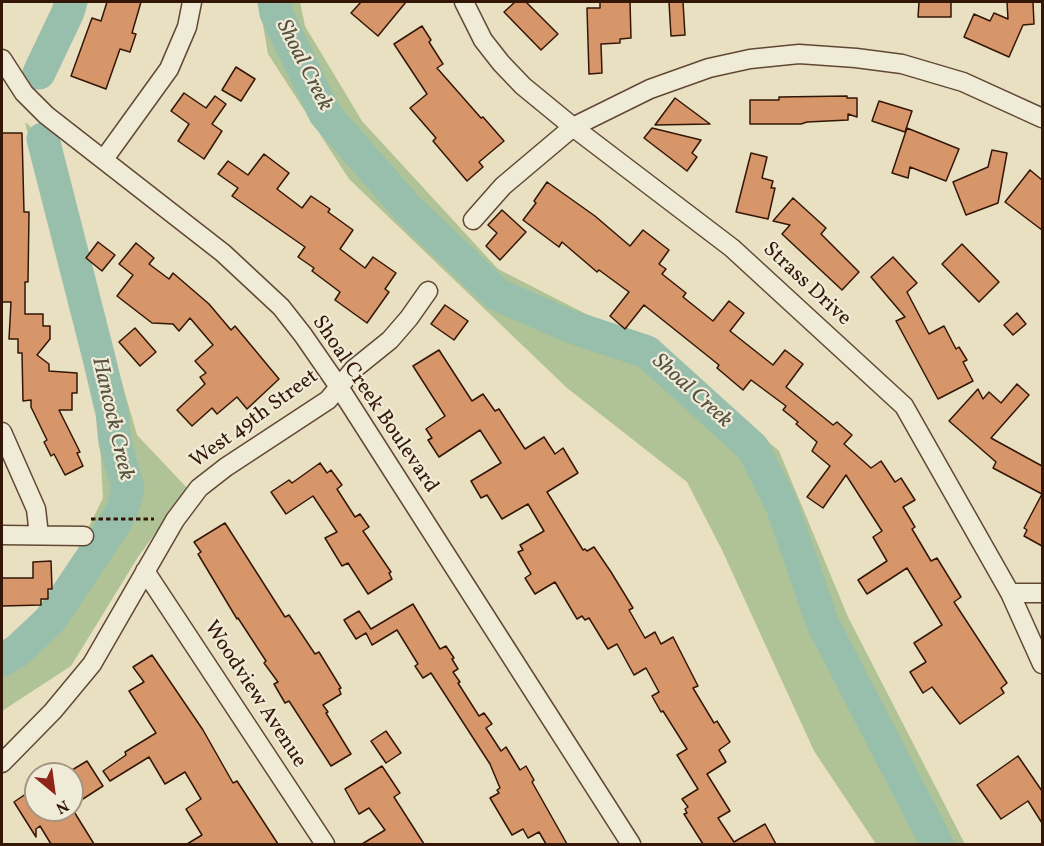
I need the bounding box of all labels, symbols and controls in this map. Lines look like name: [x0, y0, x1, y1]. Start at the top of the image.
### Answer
water label: Shoal Creek: [269, 16, 337, 116]
street label: Strass Drive: [757, 238, 855, 332]
street label: Shoal Creek Boulevard: [305, 311, 443, 499]
water label: Shoal Creek: [645, 349, 737, 435]
water label: Hancock Creek: [84, 355, 138, 483]
street label: West 49th Street: [186, 365, 324, 475]
street label: Woodview Avenue: [197, 617, 311, 773]
north arrow: [24, 762, 84, 822]
text: N: [51, 794, 72, 818]

